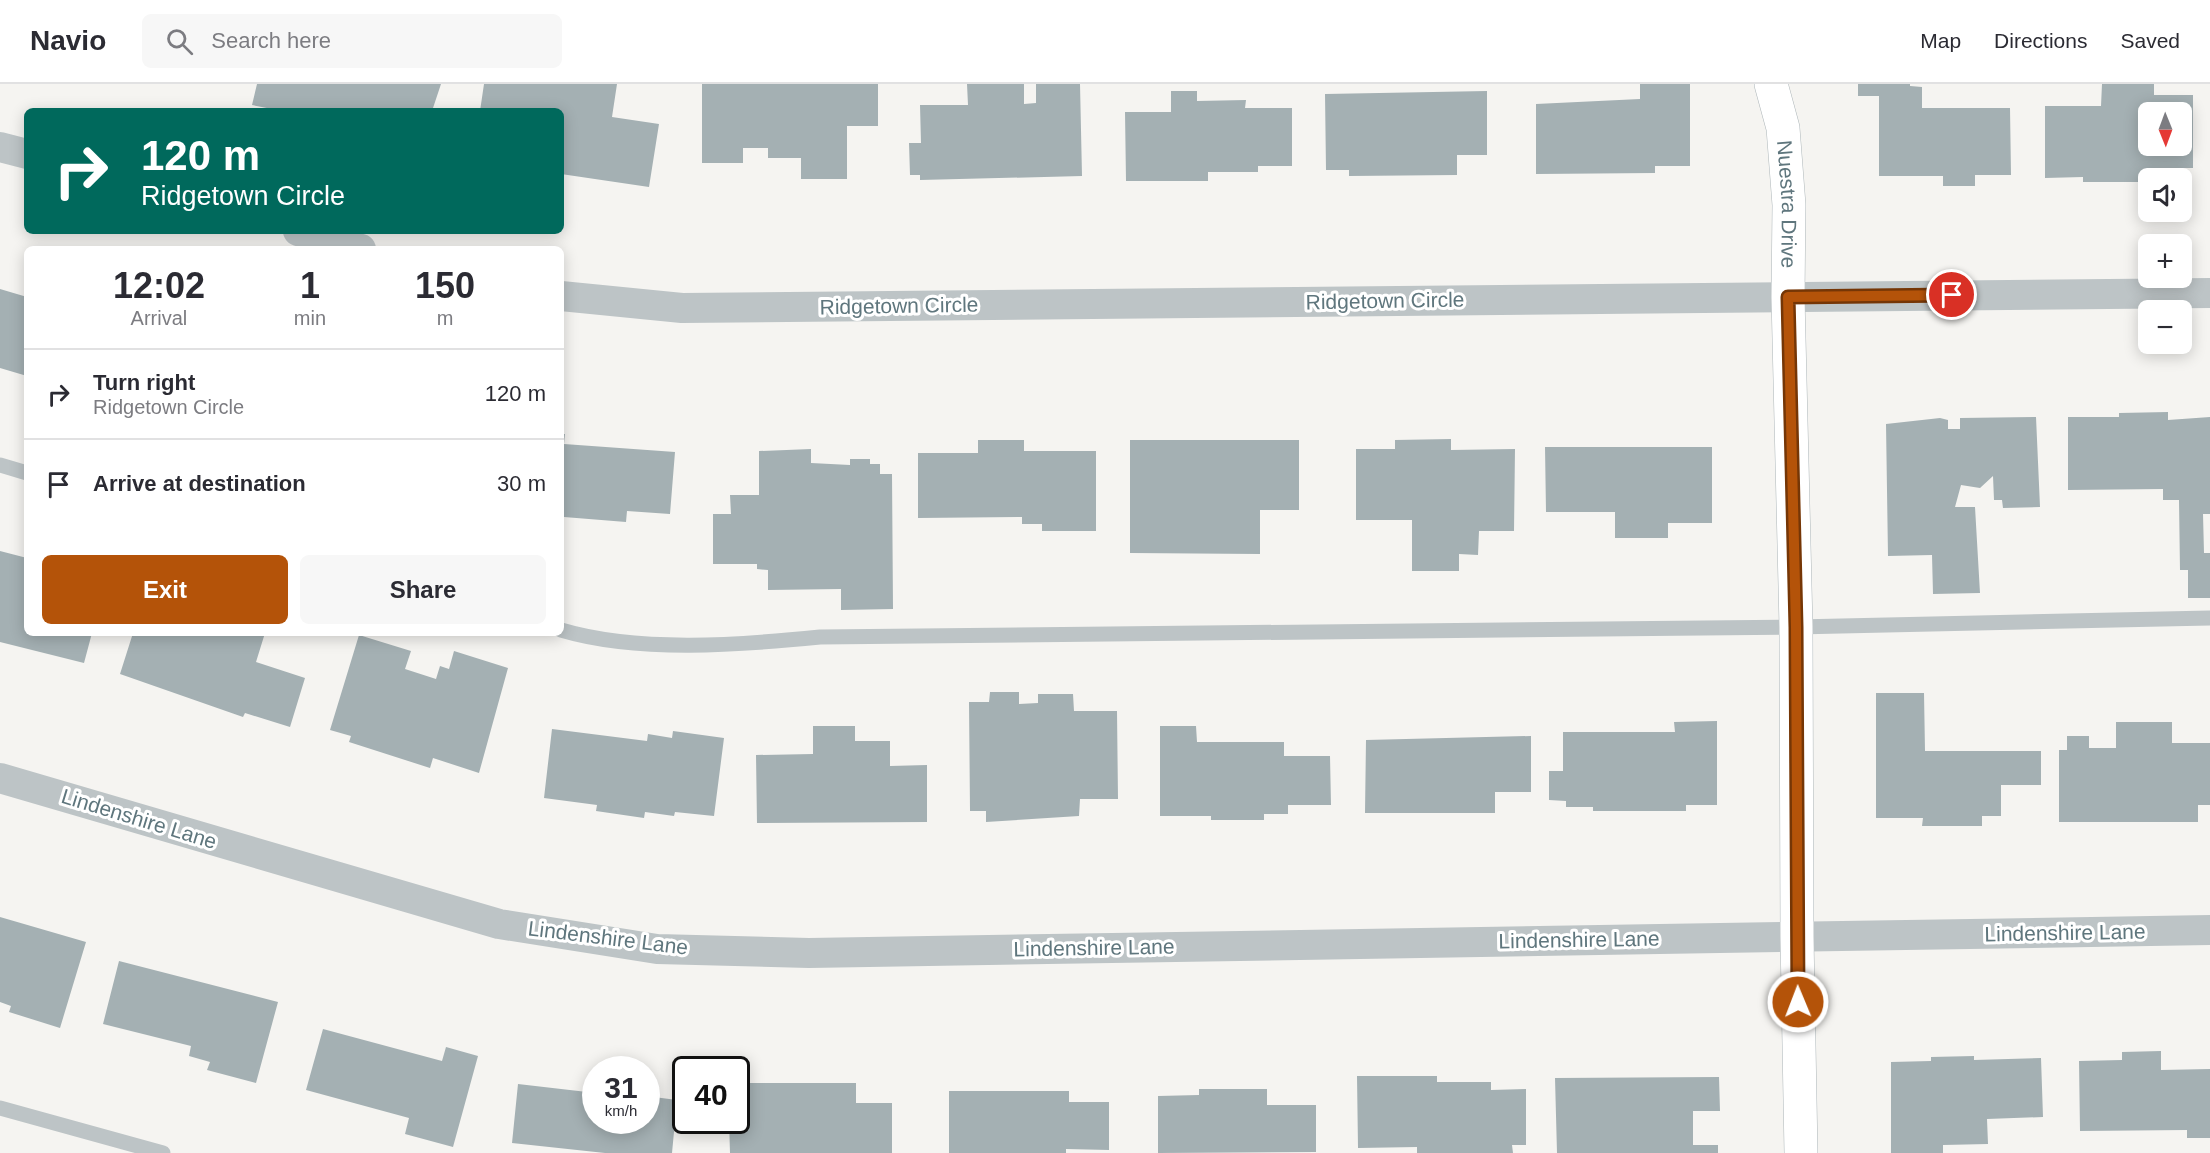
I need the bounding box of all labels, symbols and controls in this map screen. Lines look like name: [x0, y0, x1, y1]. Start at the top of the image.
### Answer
search box: [142, 14, 562, 68]
text: Navio: [30, 25, 106, 56]
icon: search: [163, 25, 196, 58]
text: Search here: [211, 28, 331, 53]
text: Map: [1920, 29, 1961, 52]
text: Directions: [1994, 29, 2087, 52]
text: Saved: [2120, 29, 2180, 52]
north arrow: [2138, 102, 2192, 156]
map controls: [2138, 102, 2192, 354]
icon: right: [42, 132, 120, 210]
text: 120 m: [141, 132, 260, 179]
street label: Nuestra Drive: [1773, 139, 1801, 269]
button: sound: [2138, 168, 2192, 222]
text: Ridgetown Circle: [141, 181, 345, 211]
button: +: [2138, 234, 2192, 288]
text: 12:02: [113, 265, 205, 306]
text: 1: [300, 265, 320, 306]
text: 150: [415, 265, 475, 306]
pin: [1926, 269, 1977, 320]
icon: arrive: [1935, 278, 1968, 311]
street label: Ridgetown Circle: [1305, 288, 1465, 313]
street label: Ridgetown Circle: [819, 293, 979, 318]
button: −: [2138, 300, 2192, 354]
text: Arrival: [131, 307, 187, 329]
text: min: [294, 307, 326, 329]
text: m: [437, 307, 453, 329]
text: Turn right: [93, 370, 195, 395]
icon: right: [42, 378, 75, 411]
text: 120 m: [485, 381, 546, 406]
text: Ridgetown Circle: [93, 396, 244, 418]
icon: arrive: [42, 468, 75, 501]
text: Arrive at destination: [93, 471, 306, 496]
text: 30 m: [497, 471, 546, 496]
button: Exit: [42, 555, 288, 624]
button: Share: [300, 555, 546, 624]
street label: Lindenshire Lane: [59, 784, 220, 853]
street label: Lindenshire Lane: [527, 916, 689, 959]
street label: Lindenshire Lane: [1984, 920, 2146, 945]
street label: Lindenshire Lane: [1498, 927, 1660, 952]
street label: Lindenshire Lane: [1013, 935, 1175, 960]
position arrow: [1766, 970, 1830, 1034]
speed limit sign: 40: [672, 1056, 750, 1134]
text: 31: [604, 1071, 638, 1104]
text: km/h: [605, 1102, 637, 1119]

